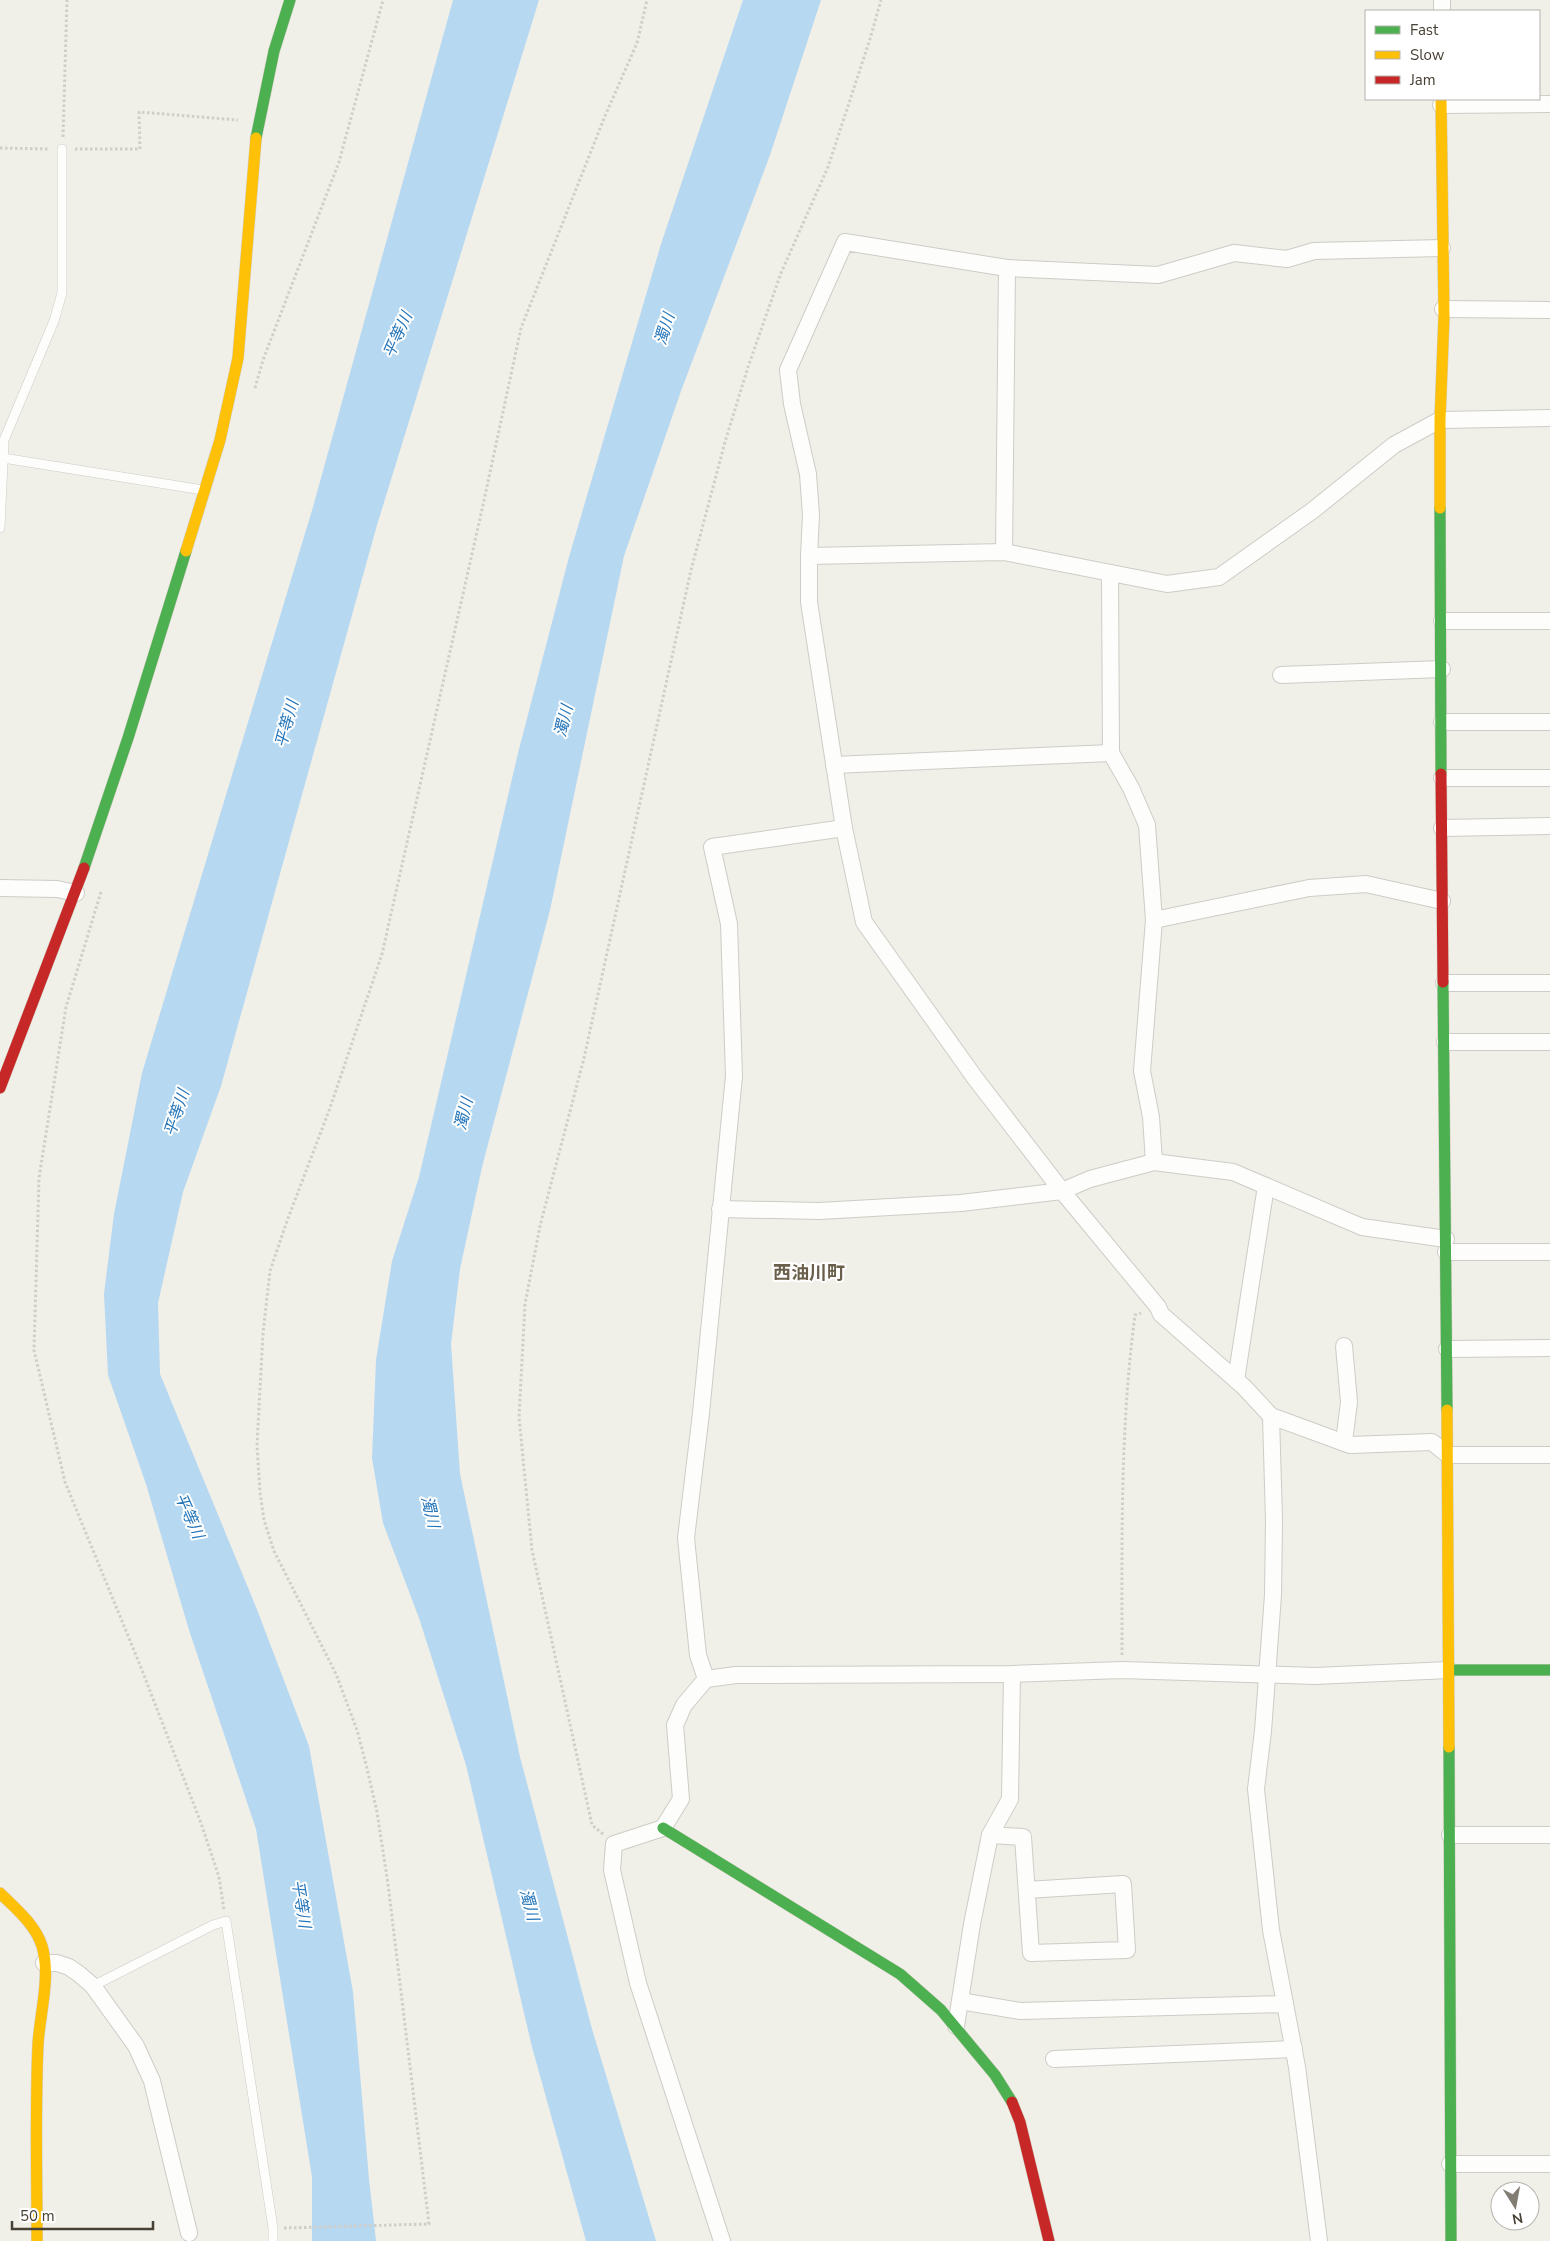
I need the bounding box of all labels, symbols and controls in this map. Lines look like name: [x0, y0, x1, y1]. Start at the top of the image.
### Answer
legend: [1365, 10, 1540, 100]
text: Fast: [1410, 20, 1439, 40]
text: Slow: [1410, 45, 1445, 65]
text: Jam: [1409, 70, 1436, 90]
water label: 平等川: [378, 307, 419, 361]
water label: 濁川: [650, 309, 681, 348]
water label: 平等川: [270, 696, 304, 750]
water label: 濁川: [549, 701, 579, 739]
water label: 平等川: [159, 1085, 195, 1139]
water label: 濁川: [449, 1094, 479, 1132]
district label: 西油川町: [773, 1261, 845, 1285]
water label: 平等川: [169, 1490, 210, 1544]
water label: 濁川: [416, 1494, 445, 1532]
water label: 平等川: [286, 1879, 316, 1931]
water label: 濁川: [514, 1887, 544, 1925]
north arrow: [1490, 2181, 1540, 2231]
scale bar: [12, 2198, 154, 2230]
text: 50 m: [20, 2206, 55, 2226]
text: N: [1510, 2208, 1524, 2229]

